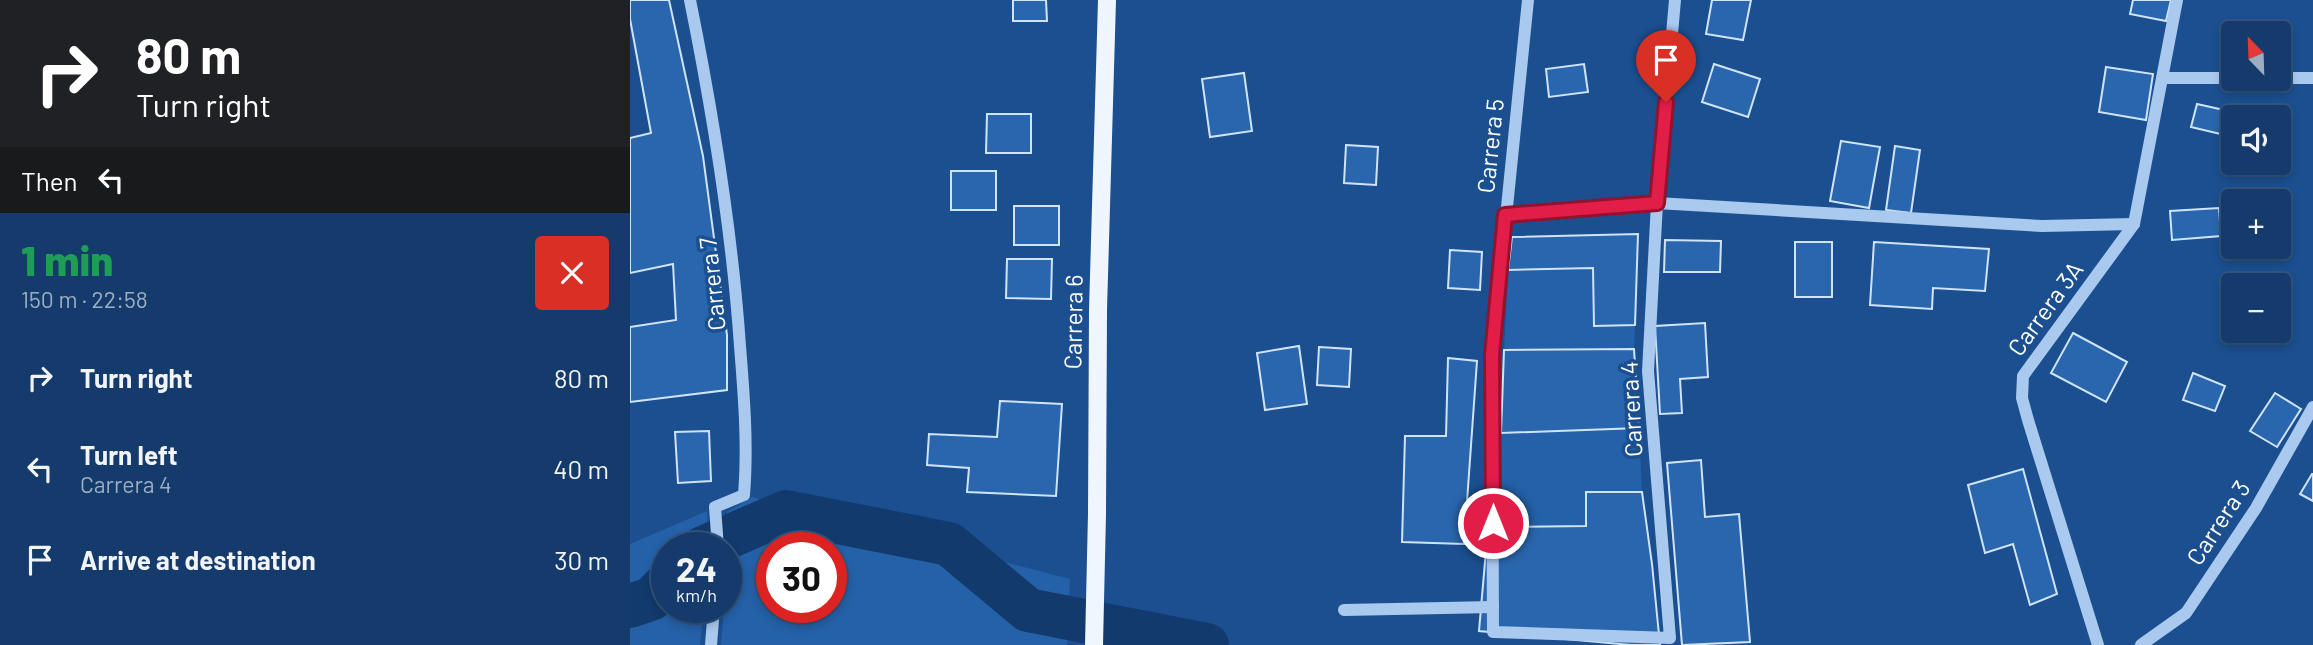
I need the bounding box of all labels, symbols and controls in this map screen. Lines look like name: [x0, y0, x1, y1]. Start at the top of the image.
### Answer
north arrow: [2221, 21, 2291, 91]
map controls: [2221, 21, 2291, 343]
text: 80 m: [136, 25, 241, 84]
icon: right: [21, 28, 112, 119]
pin: [1636, 30, 1696, 102]
icon: arrive: [1647, 41, 1685, 79]
text: Turn right: [136, 85, 271, 123]
street label: Carrera 5: [1470, 97, 1509, 195]
button: sound: [2221, 105, 2291, 175]
icon: left: [92, 161, 130, 199]
text: Then: [21, 165, 78, 196]
button: +: [2221, 189, 2291, 259]
text: 1 min: [21, 234, 113, 284]
button: close: [535, 236, 609, 310]
street label: Carrera 7: [692, 236, 731, 332]
street label: Carrera 3A: [2001, 255, 2089, 361]
button: −: [2221, 273, 2291, 343]
street label: Carrera 6: [1057, 274, 1088, 370]
text: 150 m · 22:58: [21, 285, 148, 313]
icon: right: [21, 359, 59, 397]
street label: Carrera 4: [1614, 360, 1647, 458]
text: Turn right: [80, 362, 193, 393]
text: 80 m: [554, 362, 609, 393]
text: Turn left: [80, 439, 178, 470]
icon: left: [21, 450, 59, 488]
text: 40 m: [553, 453, 609, 484]
text: Carrera 4: [80, 470, 172, 498]
street label: Carrera 3: [2180, 474, 2256, 570]
position arrow: [1456, 486, 1530, 560]
speed limit sign: 30: [756, 532, 847, 623]
icon: arrive: [21, 541, 59, 579]
text: Arrive at destination: [80, 544, 316, 575]
text: 30 m: [554, 544, 609, 575]
text: 24: [676, 547, 717, 589]
text: km/h: [676, 584, 717, 606]

